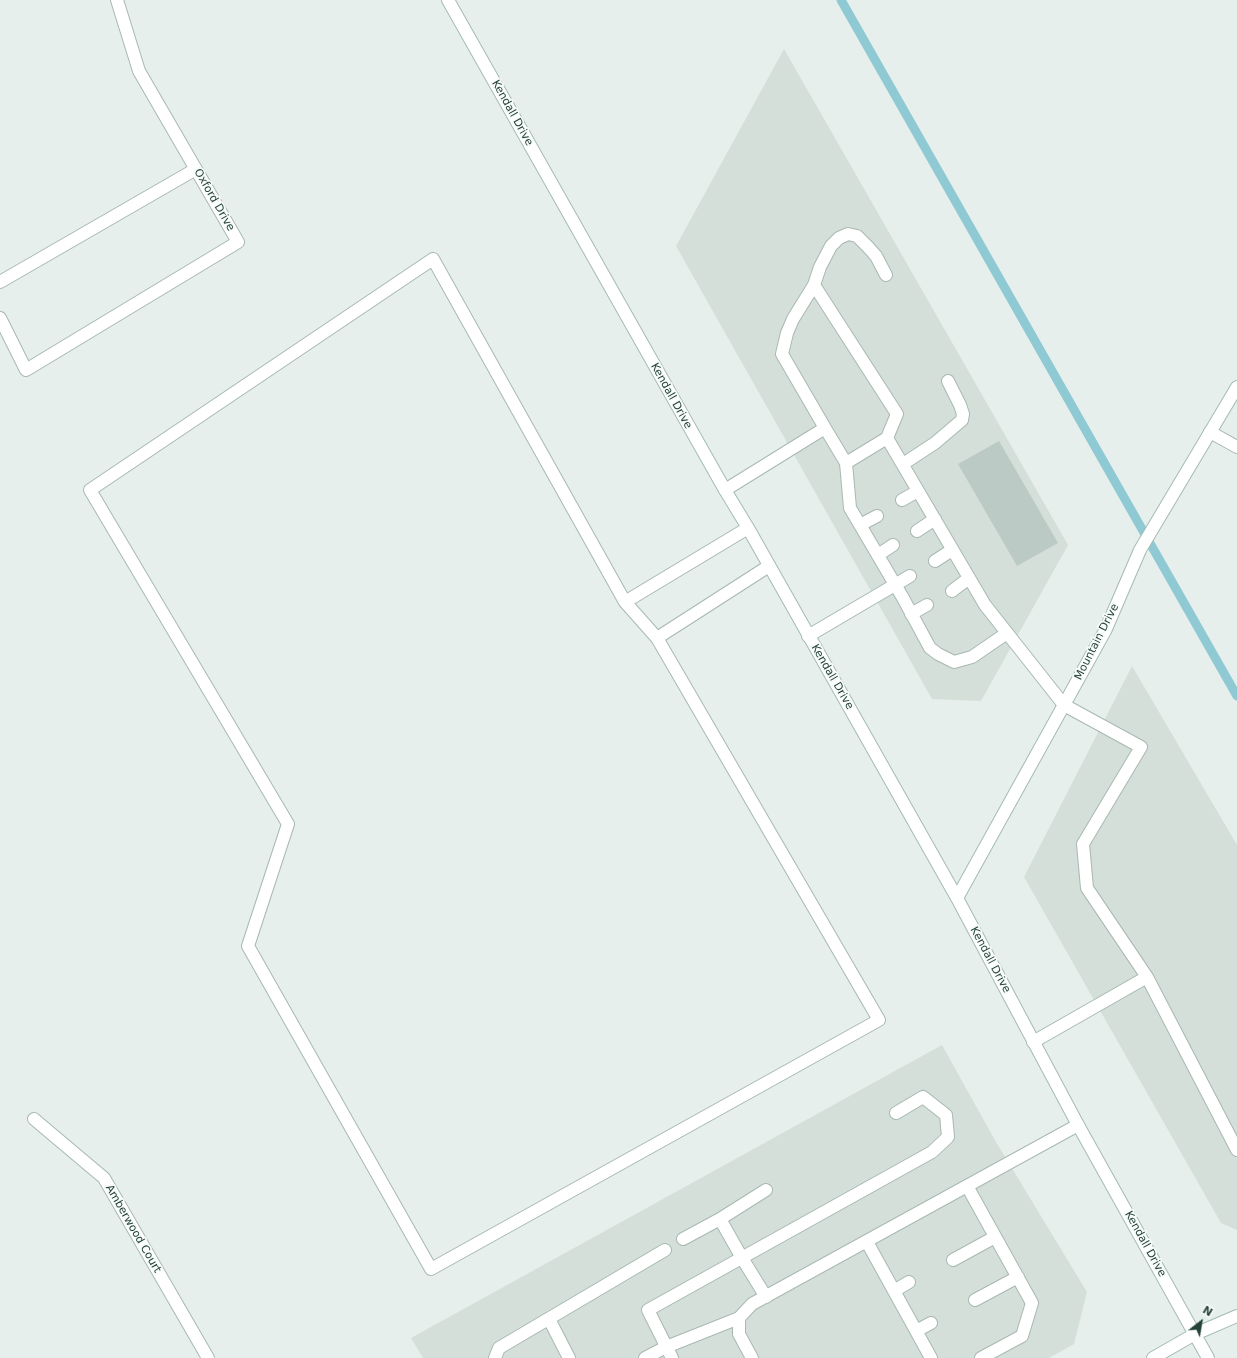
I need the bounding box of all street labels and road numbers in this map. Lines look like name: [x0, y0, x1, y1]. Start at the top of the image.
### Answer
street label: Kendall Drive: [489, 78, 535, 148]
street label: Oxford Drive: [191, 166, 237, 234]
street label: Kendall Drive: [648, 361, 694, 431]
street label: Mountain Drive: [1072, 602, 1122, 682]
street label: Kendall Drive: [808, 642, 856, 712]
street label: Kendall Drive: [967, 925, 1013, 995]
street label: Amberwood Court: [102, 1183, 164, 1275]
street label: Kendall Drive: [1122, 1209, 1168, 1279]

